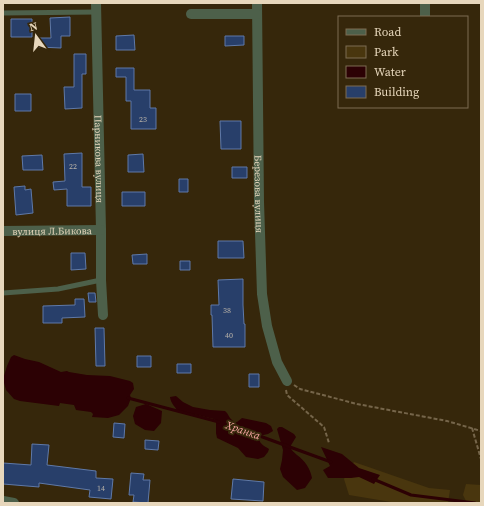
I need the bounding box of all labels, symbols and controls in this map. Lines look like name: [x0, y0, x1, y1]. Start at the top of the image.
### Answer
north arrow: [16, 16, 56, 56]
legend: [338, 16, 468, 108]
text: N: [28, 19, 39, 35]
text: Road: [374, 24, 401, 40]
text: Park: [374, 44, 399, 60]
text: Water: [374, 64, 406, 80]
text: Building: [374, 84, 419, 100]
house number: 23: [139, 114, 147, 125]
street label: Парникова вулиця: [91, 115, 106, 203]
street label: Березова вулиця: [252, 155, 266, 233]
house number: 22: [69, 161, 77, 172]
street label: вулиця Л.Бикова: [12, 224, 93, 238]
house number: 38: [223, 305, 231, 316]
house number: 40: [225, 330, 233, 341]
water label: Хранка: [222, 417, 262, 443]
house number: 14: [97, 483, 105, 494]

